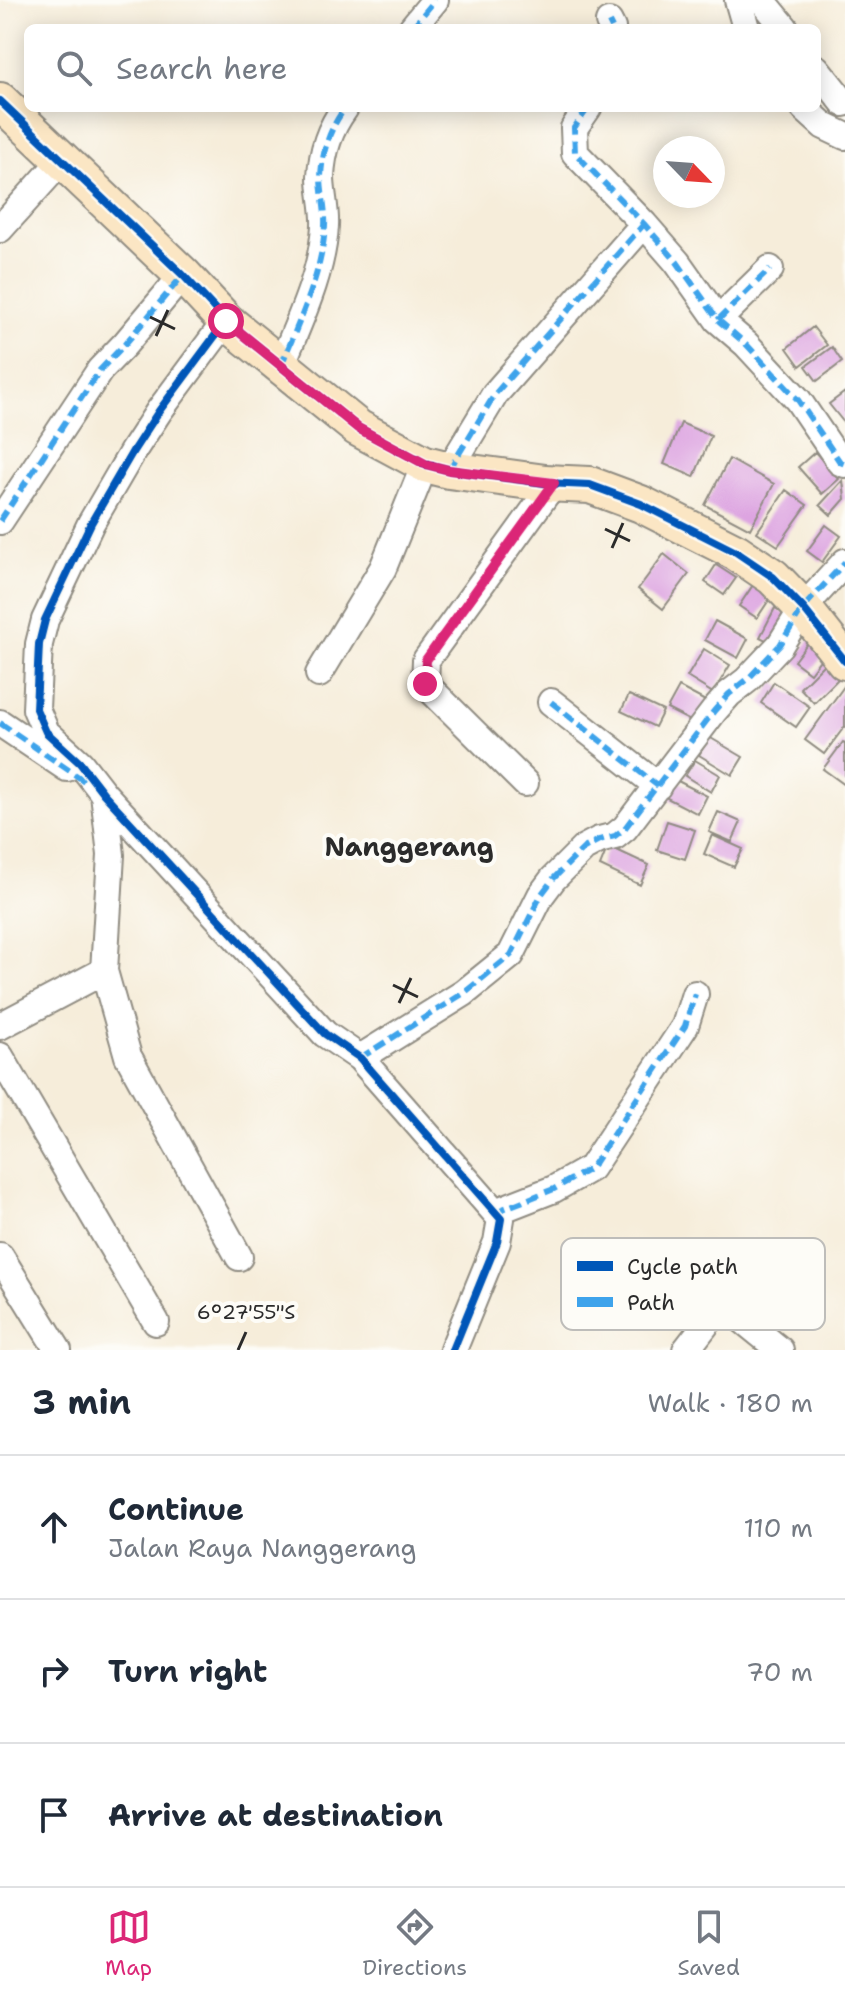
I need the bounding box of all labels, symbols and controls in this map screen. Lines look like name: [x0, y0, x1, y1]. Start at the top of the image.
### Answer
search box: [24, 24, 821, 112]
icon: search: [52, 46, 96, 90]
text: Search here: [116, 48, 287, 89]
north arrow: [653, 136, 725, 208]
route start: [208, 303, 244, 339]
route end: [407, 666, 443, 702]
district label: Nanggerang: [324, 829, 494, 864]
legend: [561, 1238, 825, 1330]
text: Cycle path: [627, 1252, 738, 1281]
text: Path: [627, 1288, 675, 1317]
text: 6°27'55"S: [197, 1299, 295, 1325]
text: 3 min: [32, 1379, 131, 1425]
text: Walk · 180 m: [648, 1385, 813, 1420]
text: Continue: [108, 1489, 244, 1530]
icon: ahead: [32, 1505, 76, 1549]
text: 110 m: [743, 1510, 813, 1545]
text: Jalan Raya Nanggerang: [108, 1530, 417, 1565]
icon: right: [32, 1649, 76, 1693]
text: Turn right: [108, 1651, 267, 1692]
text: 70 m: [746, 1654, 813, 1689]
icon: arrive: [32, 1793, 76, 1837]
text: Arrive at destination: [108, 1795, 443, 1836]
tab: Map: [105, 1905, 152, 1982]
tab: Directions: [362, 1905, 467, 1982]
tab: Saved: [677, 1905, 740, 1982]

